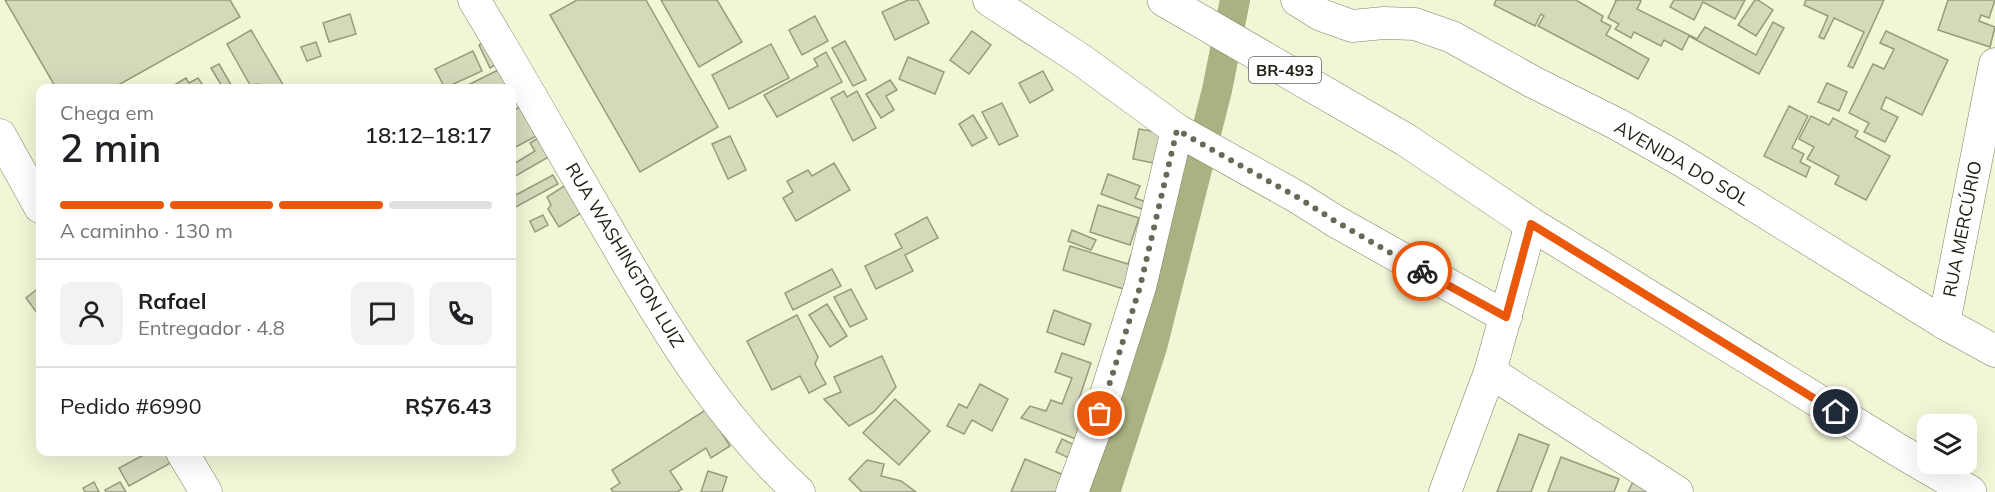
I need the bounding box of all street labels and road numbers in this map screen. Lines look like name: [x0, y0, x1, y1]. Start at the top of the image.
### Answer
road number: BR-493: [1249, 57, 1321, 83]
street label: AVENIDA DO SOL: [1611, 115, 1754, 211]
street label: RUA WASHINGTON LUIZ: [561, 158, 689, 352]
street label: RUA MERCÚRIO: [1938, 159, 1986, 299]

